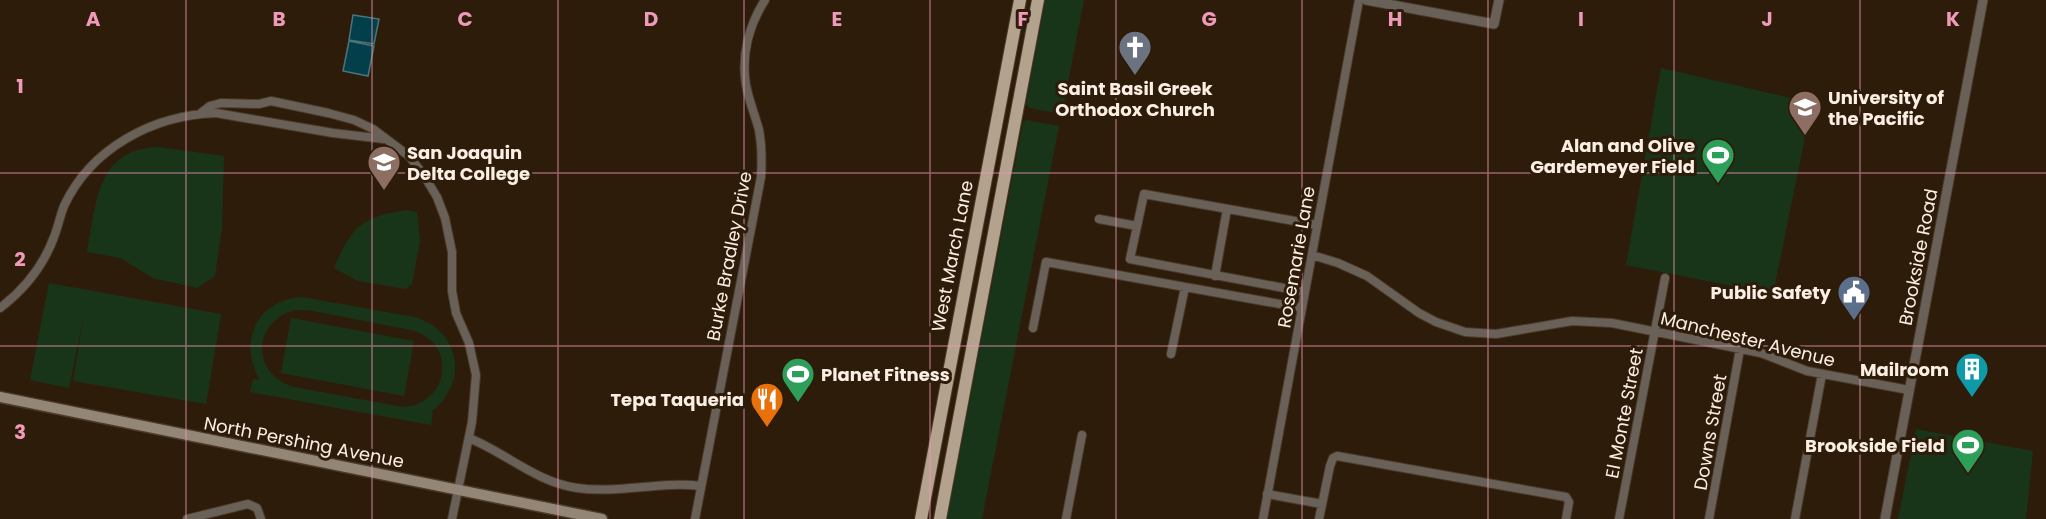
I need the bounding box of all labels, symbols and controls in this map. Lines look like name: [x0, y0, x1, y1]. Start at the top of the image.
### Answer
text: A: [86, 5, 101, 33]
text: B: [272, 5, 286, 33]
text: C: [457, 5, 473, 33]
text: D: [644, 5, 658, 33]
text: E: [832, 5, 842, 33]
text: F: [1018, 5, 1029, 33]
text: G: [1201, 5, 1217, 33]
text: H: [1388, 5, 1402, 33]
text: I: [1578, 5, 1584, 33]
text: J: [1761, 5, 1773, 33]
text: K: [1946, 5, 1960, 33]
church icon: Saint Basil Greek Orthodox Church: [1117, 29, 1153, 76]
text: 1: [16, 72, 24, 100]
place label: Saint Basil Greek Orthodox Church: [1055, 76, 1215, 122]
place label: University of the Pacific: [1828, 85, 1945, 131]
school or university icon: University of the Pacific: [1787, 89, 1823, 136]
place label: Alan and Olive Gardemeyer Field: [1530, 133, 1695, 179]
sports icon: Alan and Olive Gardemeyer Field: [1700, 137, 1736, 184]
place label: San Joaquin Delta College: [407, 140, 530, 186]
school or university icon: San Joaquin Delta College: [366, 144, 402, 191]
street label: Burke Bradley Drive: [700, 169, 758, 343]
street label: West March Lane: [925, 178, 979, 334]
street label: Rosemarie Lane: [1271, 184, 1321, 330]
street label: Brookside Road: [1892, 186, 1944, 328]
text: 2: [14, 245, 26, 273]
public building icon: Public Safety: [1836, 274, 1872, 321]
place label: Public Safety: [1711, 280, 1832, 305]
street label: Manchester Avenue: [1658, 305, 1838, 373]
street label: El Monte Street: [1599, 346, 1649, 480]
building icon: Mailroom: [1954, 351, 1990, 398]
sports icon: Planet Fitness: [780, 356, 816, 403]
place label: Mailroom: [1860, 357, 1949, 382]
place label: Planet Fitness: [821, 362, 950, 387]
street label: Downs Street: [1687, 372, 1733, 492]
restaurant icon: Tepa Taqueria: [749, 381, 785, 428]
place label: Tepa Taqueria: [610, 387, 744, 412]
street label: North Pershing Avenue: [202, 410, 406, 474]
text: 3: [14, 418, 26, 446]
sports icon: Brookside Field: [1950, 427, 1986, 474]
place label: Brookside Field: [1805, 433, 1945, 458]

